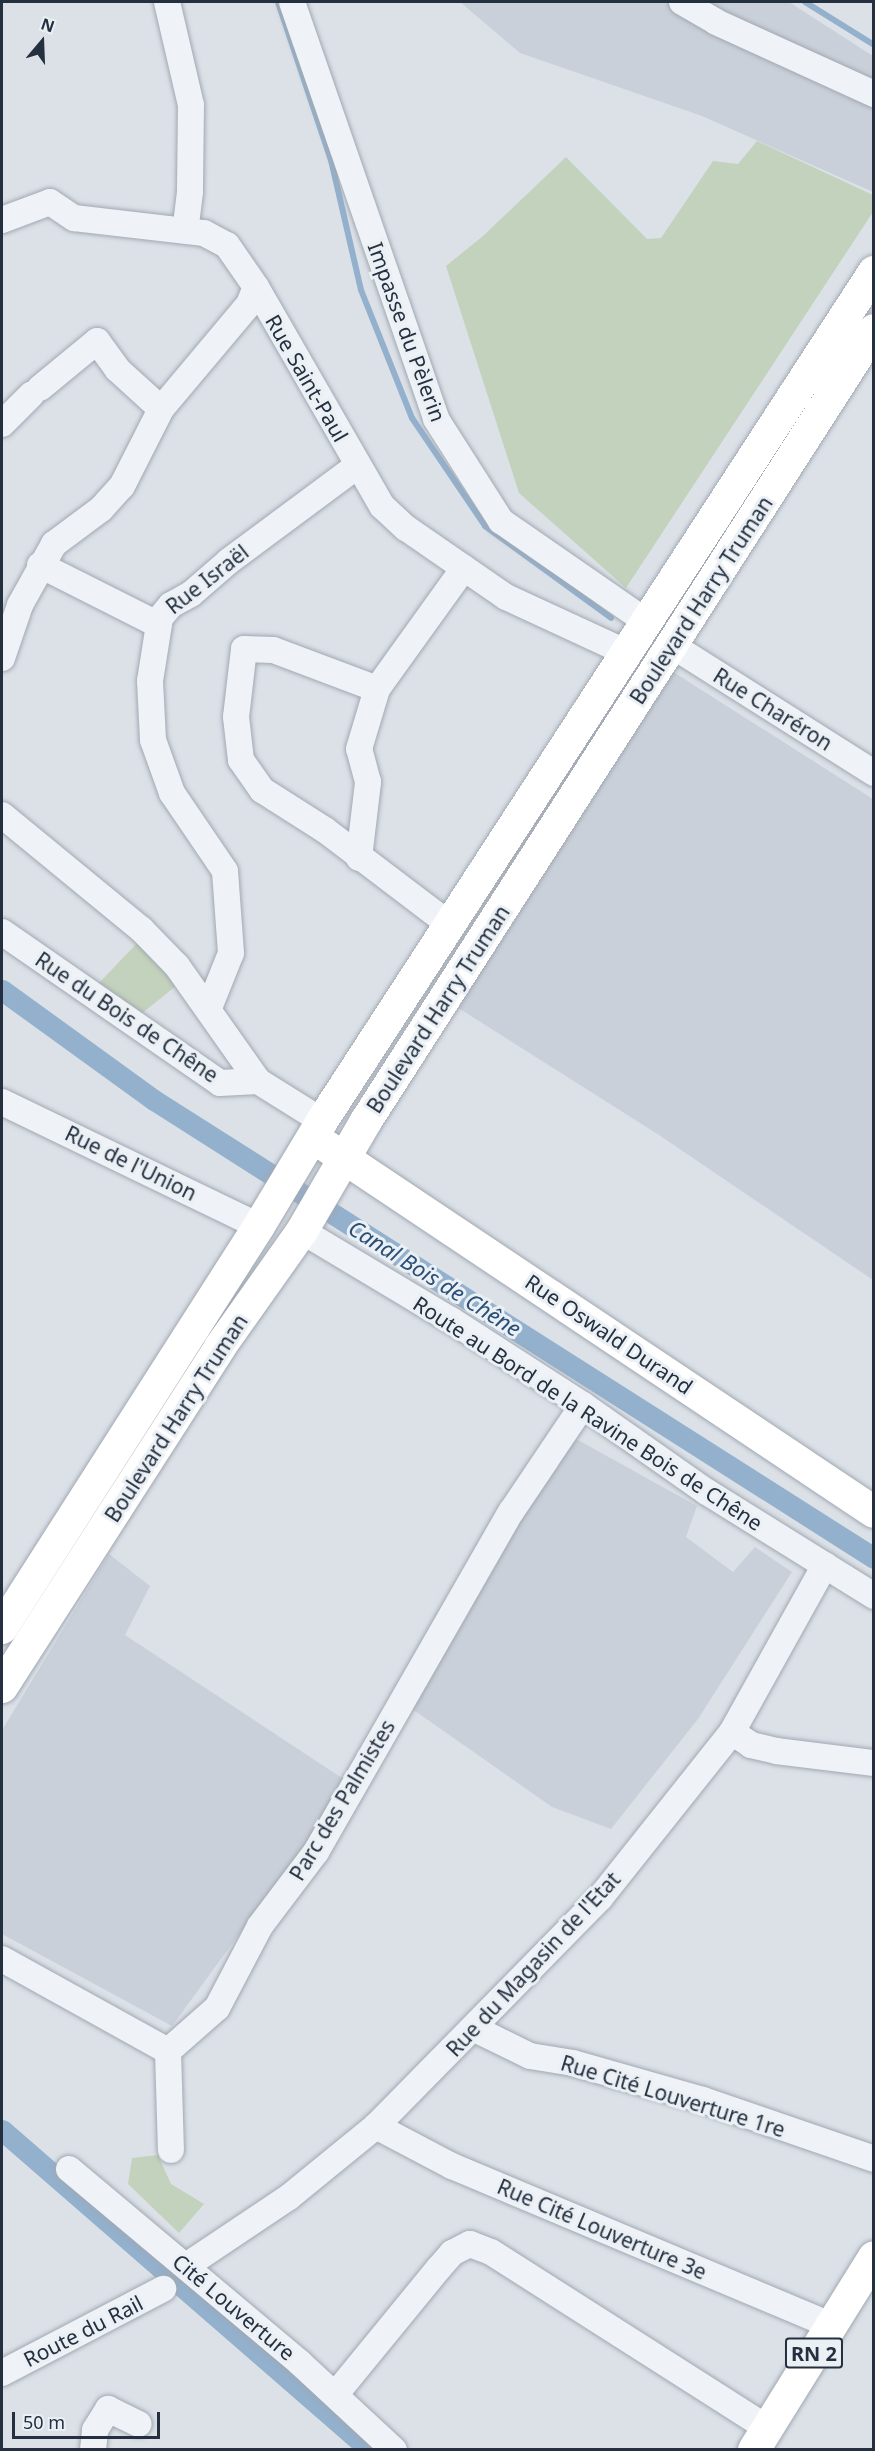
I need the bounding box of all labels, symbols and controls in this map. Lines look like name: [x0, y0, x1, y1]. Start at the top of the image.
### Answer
north arrow: [12, 12, 72, 72]
text: N: [38, 12, 58, 37]
street label: Impasse du Pèlerin: [363, 239, 451, 425]
street label: Rue Saint-Paul: [261, 310, 353, 446]
street label: Boulevard Harry Truman: [624, 491, 778, 709]
street label: Rue Israël: [161, 539, 253, 619]
street label: Rue Charéron: [709, 662, 837, 756]
street label: Boulevard Harry Truman: [361, 900, 515, 1118]
street label: Rue du Bois de Chêne: [31, 946, 223, 1088]
street label: Rue de l'Union: [61, 1120, 201, 1206]
water label: Canal Bois de Chêne: [344, 1214, 526, 1342]
street label: Rue Oswald Durand: [521, 1269, 697, 1399]
street label: Route au Bord de la Ravine Bois de Chêne: [409, 1290, 767, 1536]
street label: Boulevard Harry Truman: [99, 1309, 253, 1527]
street label: Parc des Palmistes: [284, 1715, 400, 1885]
street label: Rue du Magasin de l'Etat: [441, 1867, 625, 2061]
street label: Rue Cité Louverture 1re: [558, 2050, 788, 2142]
street label: Rue Cité Louverture 3e: [494, 2173, 710, 2285]
street label: Cité Louverture: [168, 2248, 300, 2366]
street label: Route du Rail: [19, 2290, 147, 2372]
road number: RN 2: [784, 2336, 844, 2370]
scale bar: [15, 2400, 164, 2438]
text: 50 m: [23, 2410, 65, 2434]

